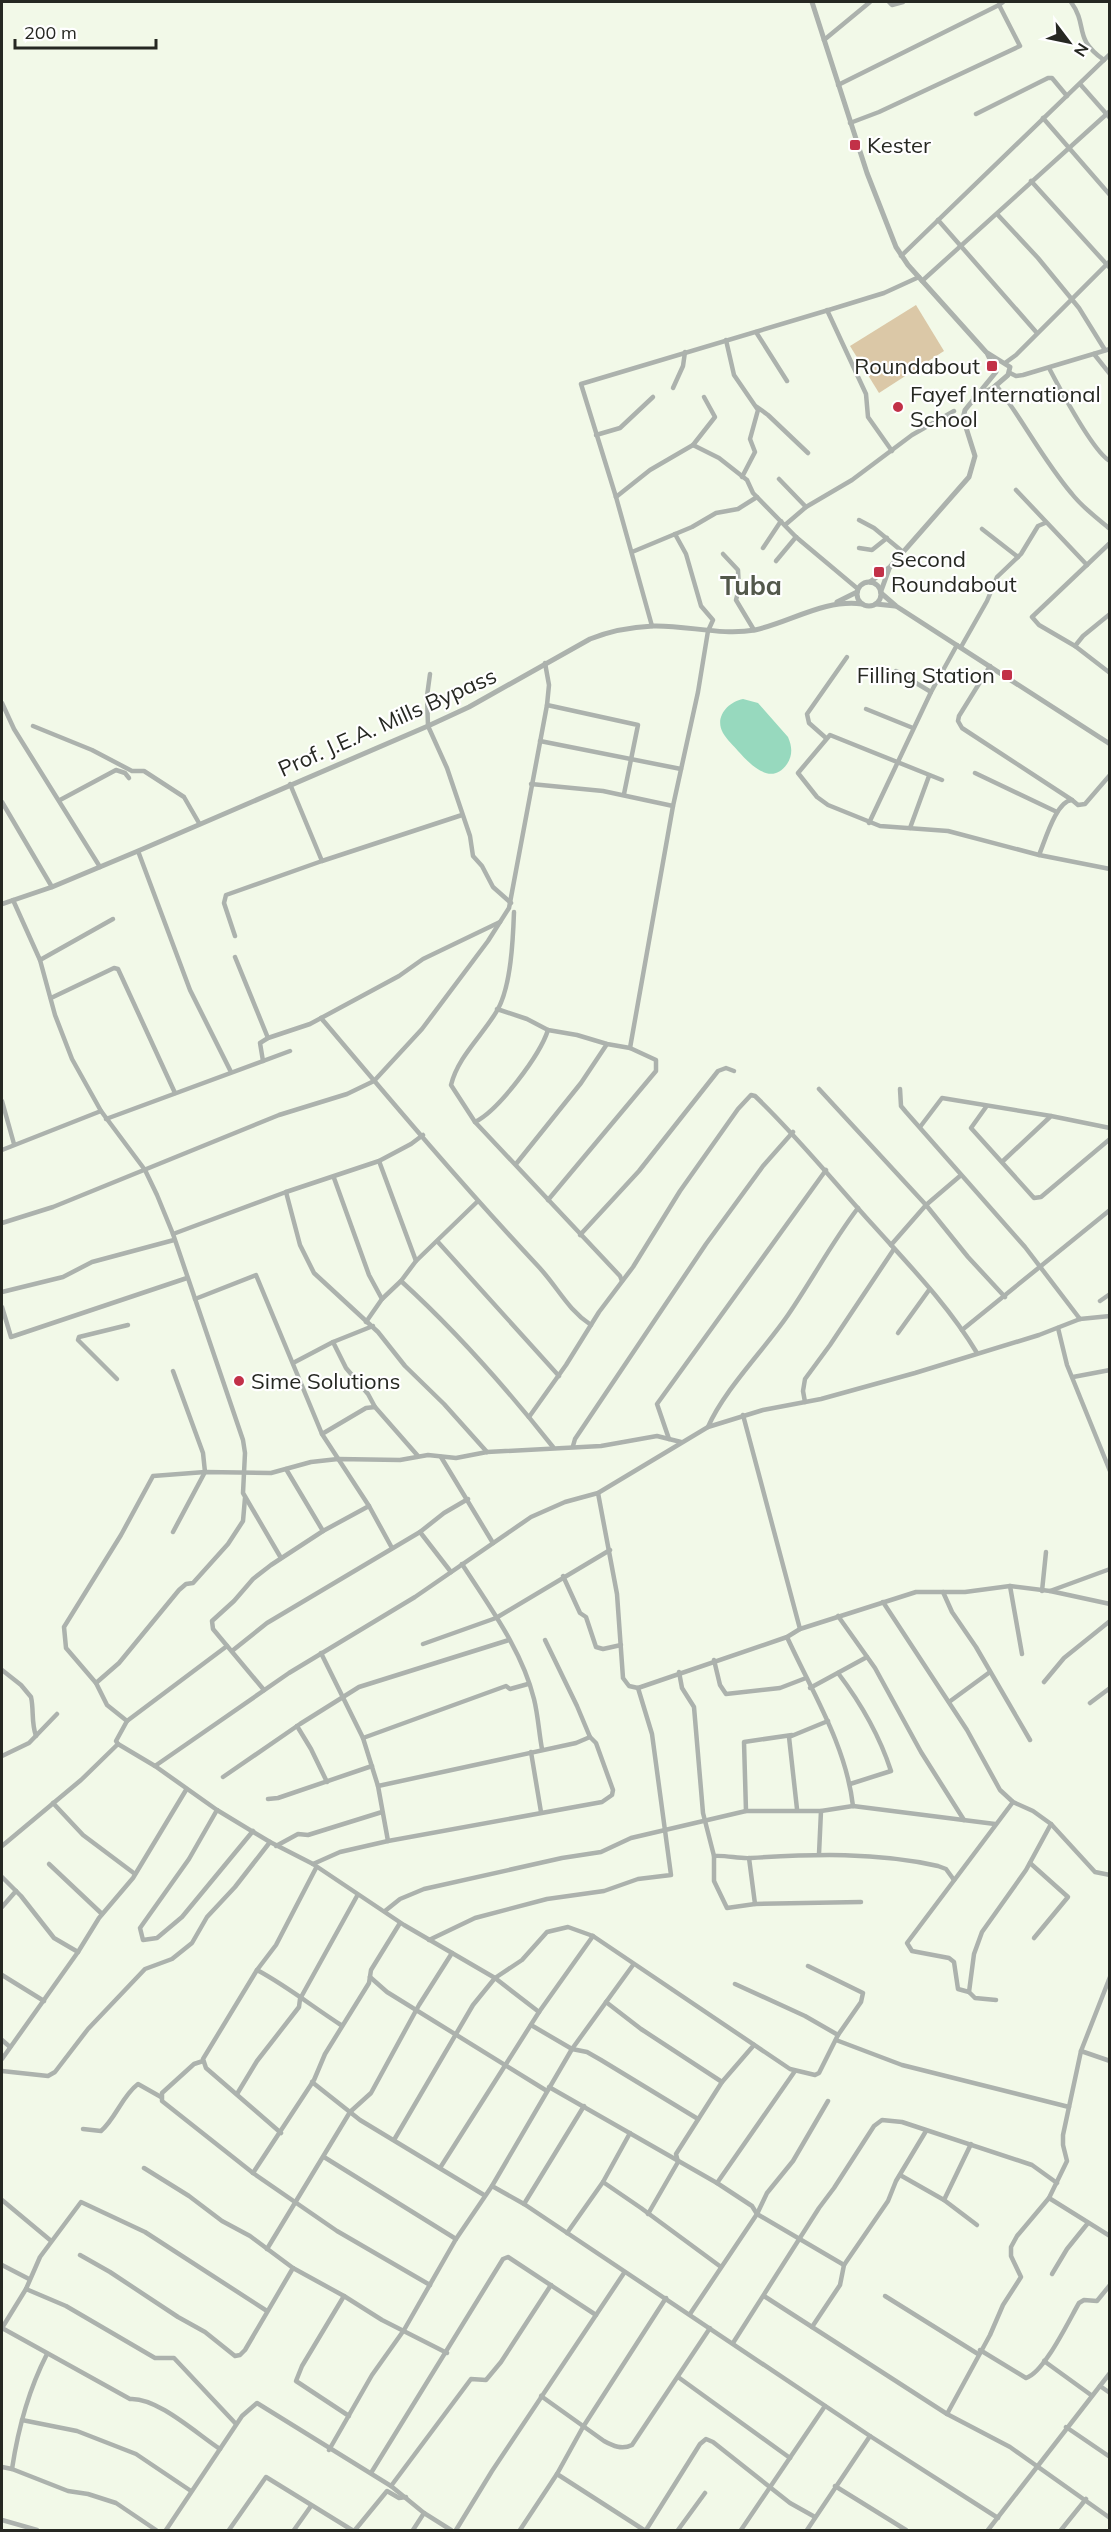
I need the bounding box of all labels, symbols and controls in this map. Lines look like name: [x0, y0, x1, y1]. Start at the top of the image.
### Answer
scale bar: [15, 12, 156, 50]
north arrow: [1039, 12, 1099, 72]
text: 200 m: [24, 21, 77, 44]
text: N: [1070, 40, 1093, 60]
place label: Kester: [867, 131, 931, 159]
marker: Kester: [848, 138, 862, 152]
place label: Roundabout: [854, 352, 980, 380]
marker: Roundabout: [985, 359, 999, 373]
place label: Fayef International School: [910, 380, 1101, 433]
marker: Fayef International School: [891, 400, 905, 414]
place label: Second Roundabout: [891, 545, 1017, 598]
marker: Second Roundabout: [872, 565, 886, 579]
district label: Tuba: [720, 569, 782, 602]
street label: Prof. J.E.A. Mills Bypass: [273, 661, 501, 783]
place label: Filling Station: [857, 661, 995, 689]
marker: Filling Station: [1000, 668, 1014, 682]
place label: Sime Solutions: [251, 1367, 400, 1395]
marker: Sime Solutions: [232, 1374, 246, 1388]

